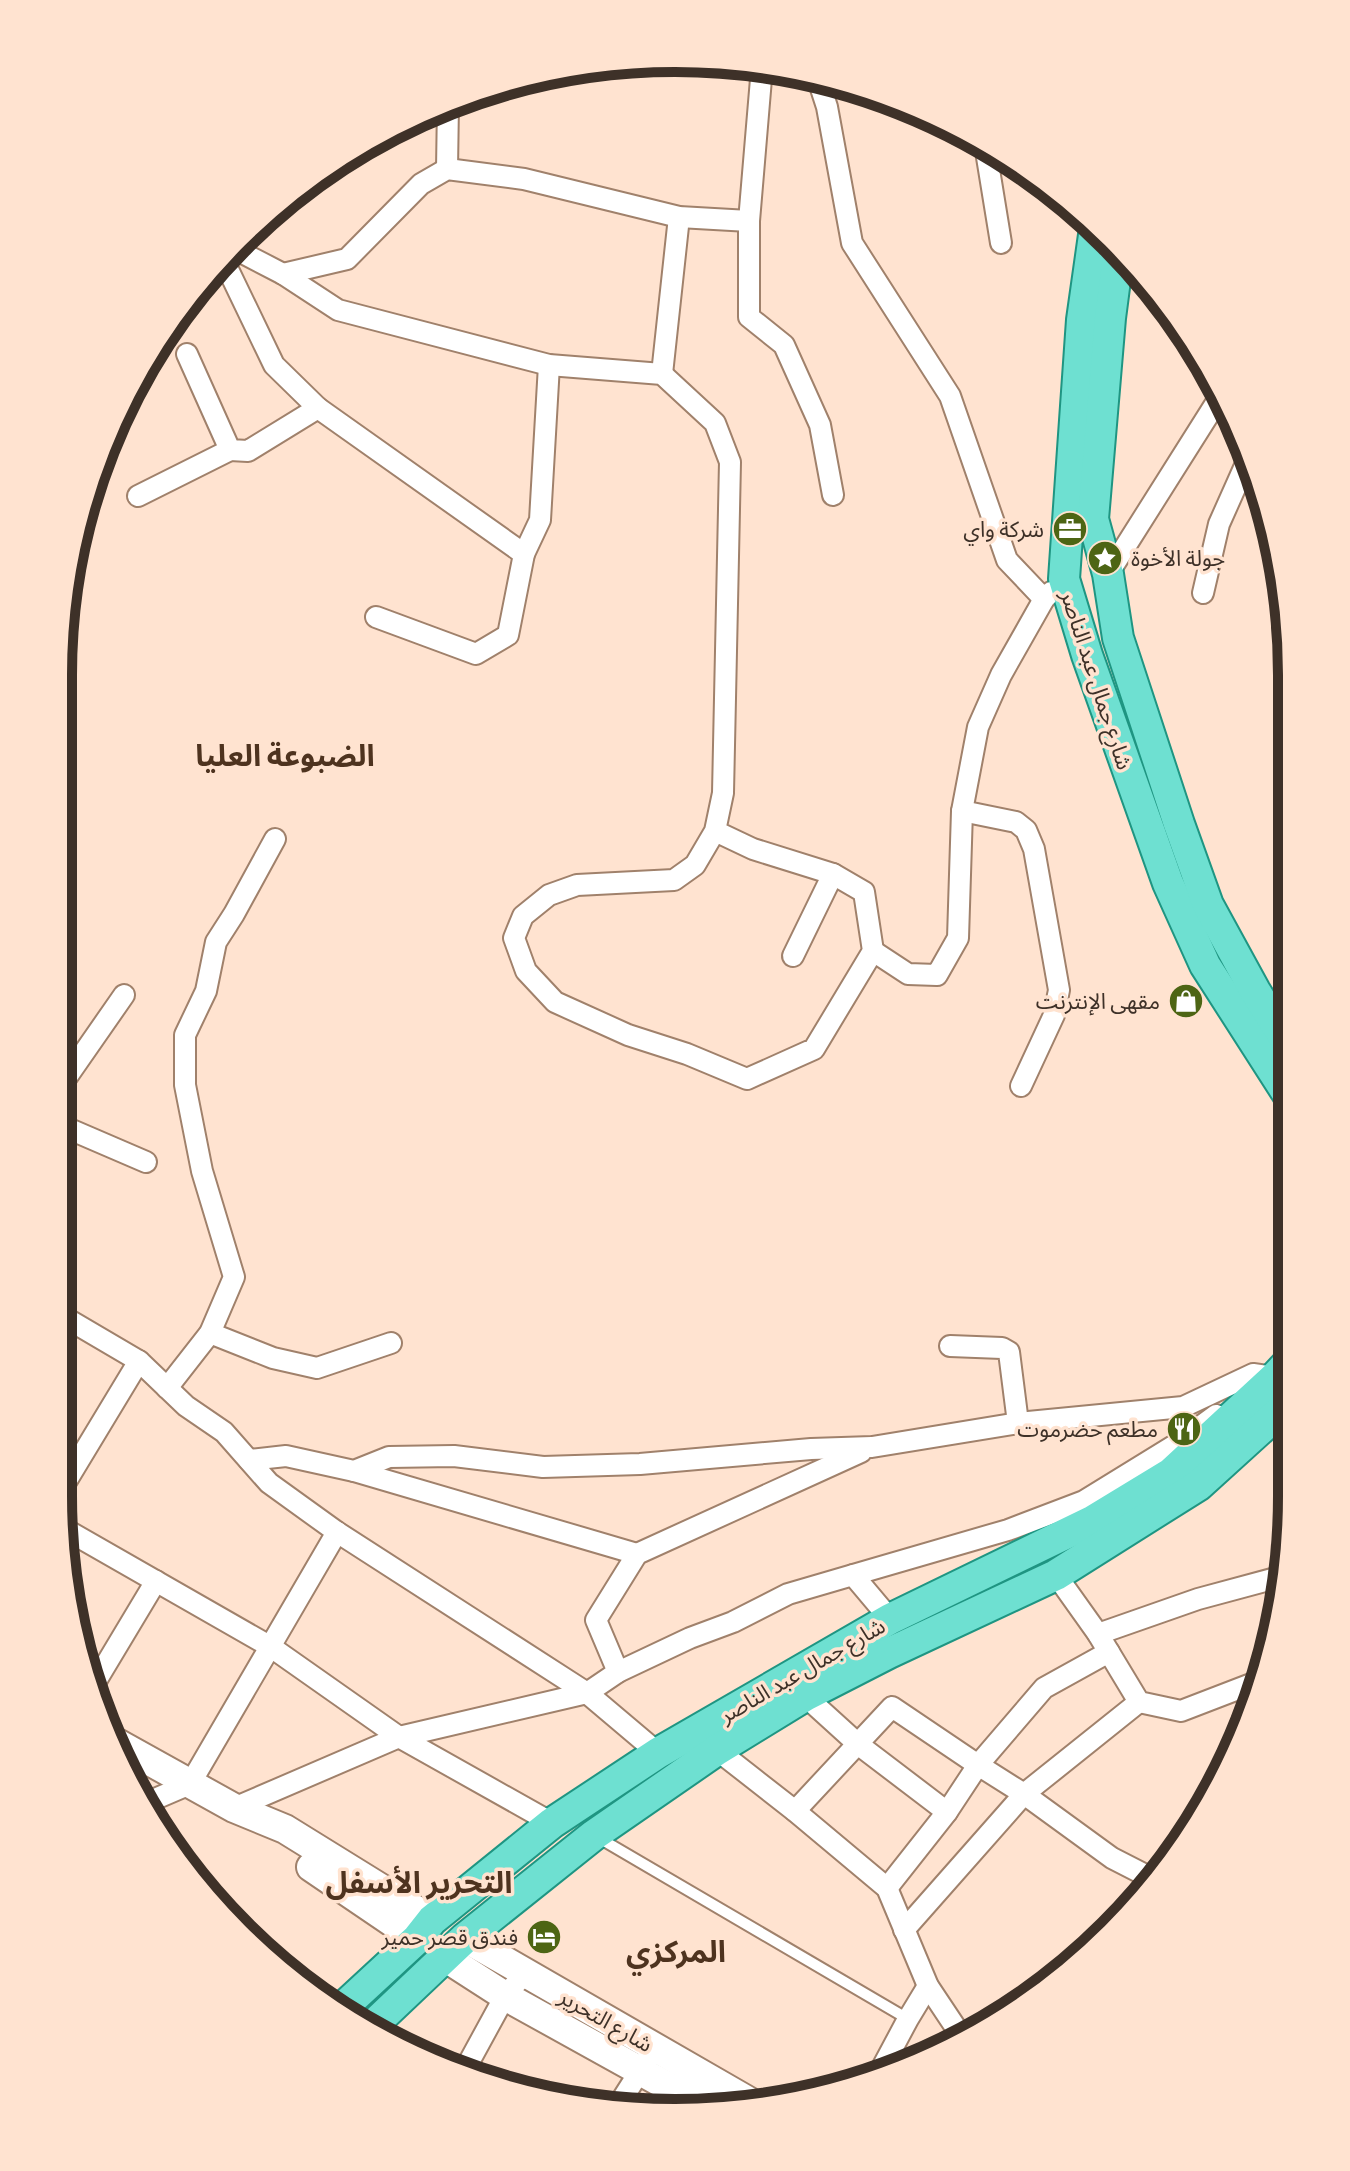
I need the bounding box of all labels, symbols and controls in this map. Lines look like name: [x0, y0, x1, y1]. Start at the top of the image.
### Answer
office icon: شركة واي: [1051, 510, 1089, 548]
place label: شركة واي: [963, 515, 1044, 546]
place icon: جولة الأخوة: [1086, 539, 1124, 577]
place label: جولة الأخوة: [1131, 544, 1225, 571]
street label: شارع جمال عبد الناصر: [1052, 586, 1139, 774]
district label: الضبوعة العليا: [195, 735, 375, 773]
shop icon: مقهى الإنترنت: [1167, 982, 1205, 1020]
place label: مقهى الإنترنت: [1036, 987, 1160, 1016]
restaurant icon: مطعم حضرموت: [1165, 1410, 1203, 1448]
place label: مطعم حضرموت: [1017, 1415, 1158, 1446]
street label: شارع جمال عبد الناصر: [713, 1611, 891, 1732]
district label: التحرير الأسفل: [326, 1862, 512, 1900]
hotel icon: فندق قصر حمير: [525, 1918, 563, 1956]
place label: فندق قصر حمير: [380, 1923, 518, 1950]
district label: المركزي: [626, 1931, 726, 1976]
street label: شارع التحرير: [552, 1981, 658, 2061]

